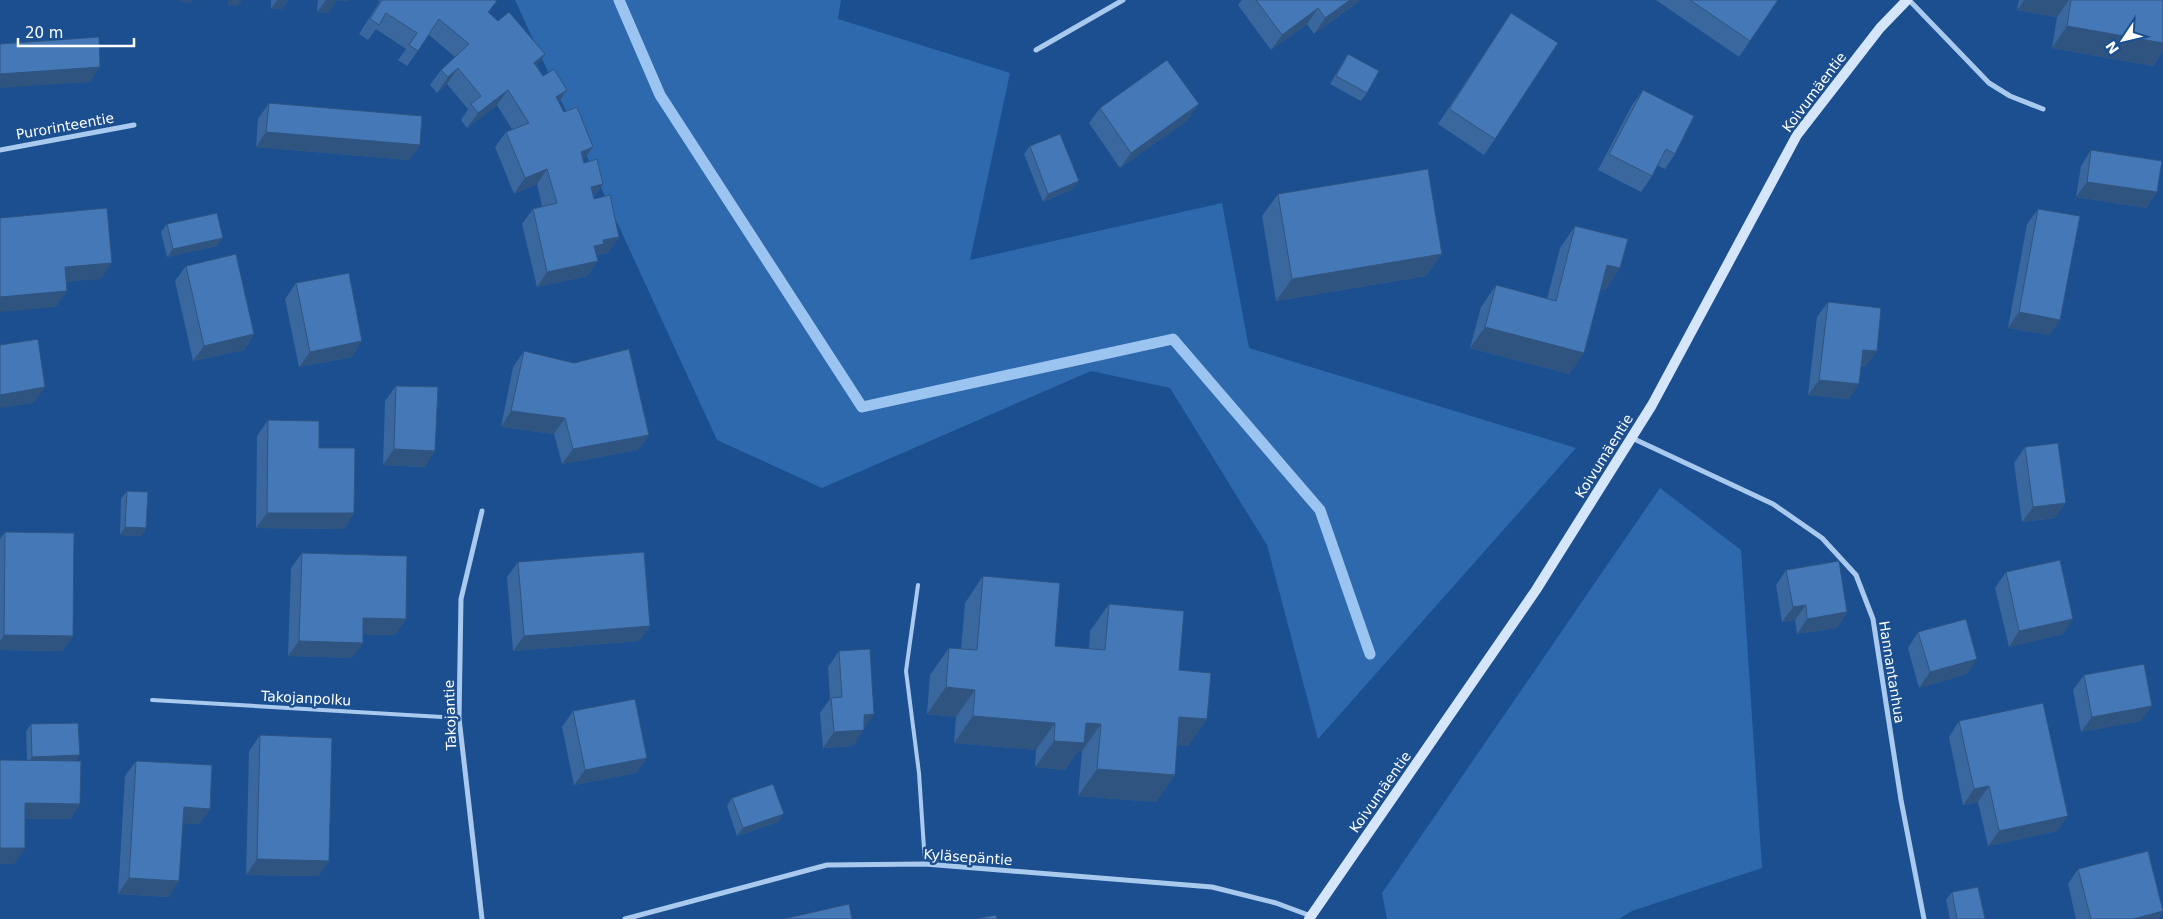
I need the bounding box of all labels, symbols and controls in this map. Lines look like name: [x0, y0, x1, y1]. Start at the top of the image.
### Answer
scale bar: [18, 15, 134, 47]
north arrow: [2098, 15, 2148, 65]
text: 20 m: [25, 24, 63, 42]
text: N: [2102, 38, 2122, 57]
street label: Koivumäentie: [1779, 49, 1849, 135]
street label: Purorinteentie: [15, 110, 115, 142]
street label: Koivumäentie: [1572, 411, 1636, 501]
street label: Hannantanhua: [1876, 620, 1908, 724]
street label: Takojantie: [441, 680, 459, 751]
street label: Takojanpolku: [260, 688, 351, 708]
street label: Koivumäentie: [1346, 748, 1414, 836]
street label: Kyläsepäntie: [923, 846, 1013, 868]

